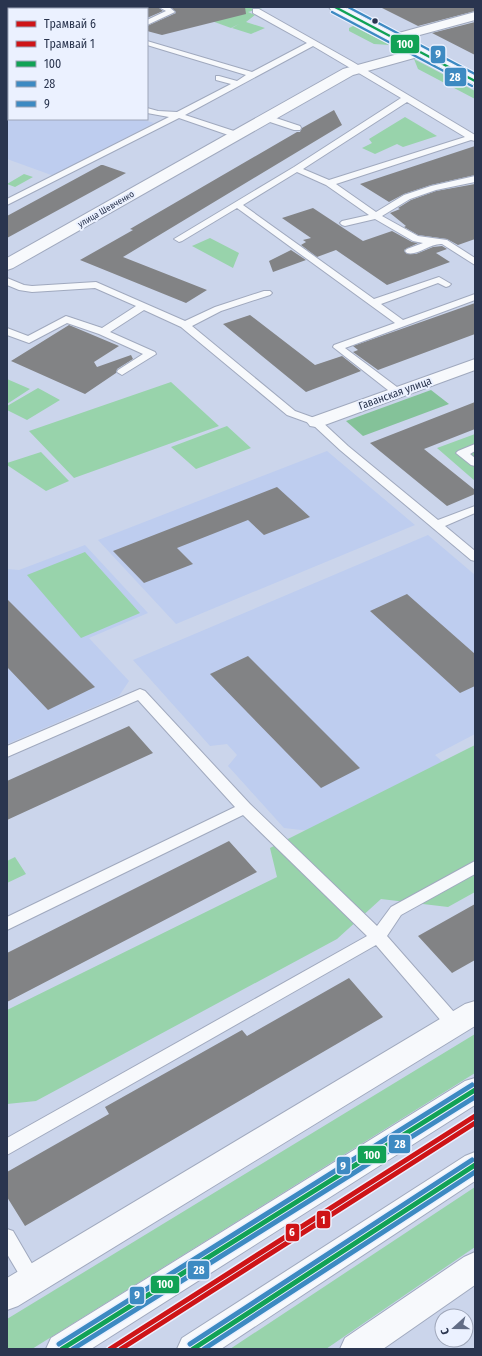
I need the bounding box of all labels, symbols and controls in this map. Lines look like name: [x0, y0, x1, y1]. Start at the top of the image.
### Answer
legend: [8, 8, 148, 120]
unlabelled marker: [370, 16, 380, 26]
text: Трамвай 6: [44, 17, 96, 31]
line badge: 100: [390, 34, 420, 54]
text: Трамвай 1: [44, 37, 95, 51]
text: 100: [397, 38, 413, 51]
line badge: 9: [430, 45, 446, 64]
text: 9: [435, 48, 441, 61]
text: 100: [44, 57, 61, 71]
line badge: 28: [444, 67, 467, 87]
text: 28: [449, 71, 461, 84]
text: 28: [44, 77, 55, 91]
text: 9: [44, 97, 50, 111]
street label: улица Шевченко: [76, 189, 136, 229]
street label: Гаванская улица: [357, 374, 433, 413]
line badge: 28: [388, 1134, 411, 1154]
text: 28: [394, 1138, 406, 1151]
line badge: 100: [357, 1145, 387, 1164]
text: 100: [364, 1149, 380, 1162]
line badge: 9: [336, 1156, 351, 1175]
text: 9: [340, 1160, 346, 1173]
line badge: 1: [316, 1210, 331, 1229]
text: 1: [321, 1214, 325, 1227]
line badge: 6: [285, 1223, 300, 1242]
text: 6: [289, 1226, 295, 1239]
line badge: 28: [187, 1260, 210, 1280]
text: 28: [193, 1264, 205, 1277]
line badge: 100: [150, 1275, 180, 1294]
text: 100: [157, 1278, 173, 1291]
line badge: 9: [129, 1286, 145, 1305]
text: 9: [134, 1289, 140, 1302]
north arrow: [434, 1308, 474, 1348]
text: С: [438, 1326, 452, 1336]

